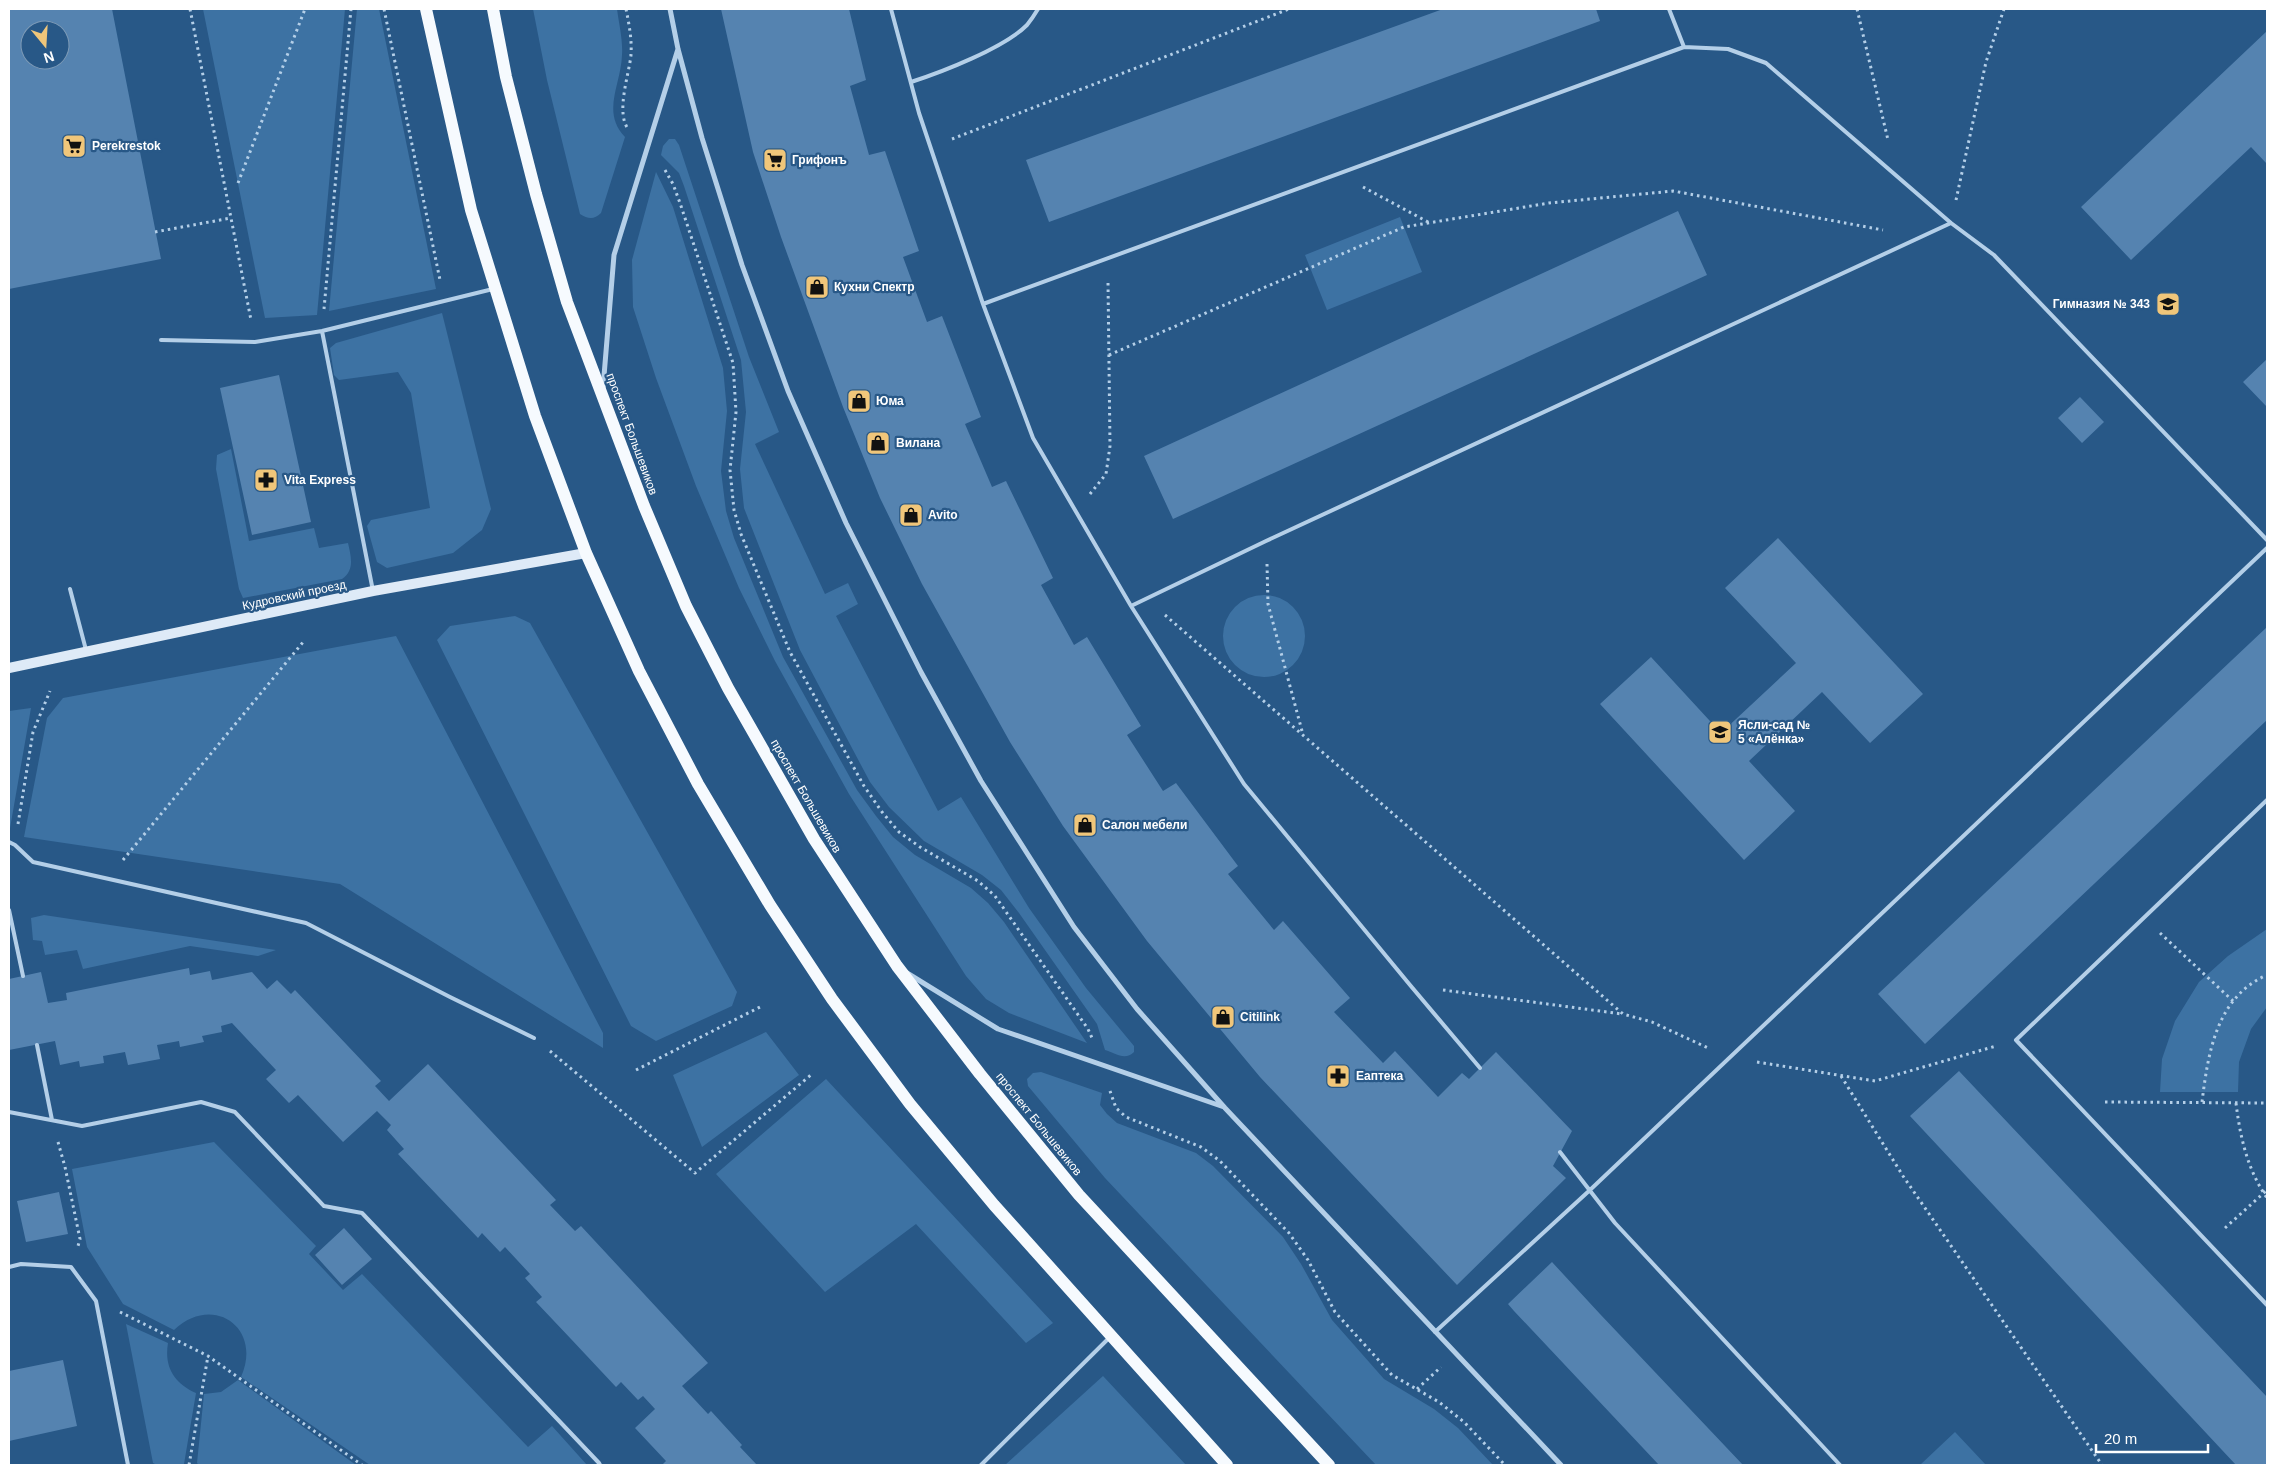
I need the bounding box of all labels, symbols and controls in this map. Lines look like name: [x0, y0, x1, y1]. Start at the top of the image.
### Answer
north arrow: [20, 20, 70, 70]
text: N: [42, 48, 56, 67]
supermarket icon: Perekrestok: [61, 133, 87, 159]
place label: Perekrestok: [92, 139, 161, 153]
supermarket icon: Грифонъ: [762, 147, 788, 173]
place label: Грифонъ: [792, 153, 847, 167]
shop icon: Кухни Спектр: [804, 274, 830, 300]
place label: Кухни Спектр: [834, 280, 915, 294]
school or university icon: Гимназия № 343: [2155, 291, 2181, 317]
place label: Гимназия № 343: [2053, 297, 2150, 311]
street label: проспект Большевиков: [603, 371, 661, 497]
shop icon: Юма: [846, 388, 872, 414]
place label: Юма: [876, 394, 904, 408]
shop icon: Вилана: [865, 430, 891, 456]
place label: Вилана: [896, 436, 941, 450]
pharmacy icon: Vita Express: [253, 467, 279, 493]
place label: Vita Express: [284, 473, 356, 487]
shop icon: Avito: [898, 502, 924, 528]
place label: Avito: [928, 508, 958, 522]
street label: Кудровский проезд: [241, 577, 347, 613]
place label: Ясли-сад № 5 «Алёнка»: [1738, 718, 1810, 746]
school or university icon: Ясли-сад № 5 «Алёнка»: [1707, 719, 1733, 745]
street label: проспект Большевиков: [768, 737, 844, 855]
shop icon: Салон мебели: [1072, 812, 1098, 838]
place label: Салон мебели: [1102, 818, 1187, 832]
shop icon: Citilink: [1210, 1004, 1236, 1030]
place label: Citilink: [1240, 1010, 1280, 1024]
pharmacy icon: Еаптека: [1325, 1063, 1351, 1089]
place label: Еаптека: [1356, 1069, 1403, 1083]
street label: проспект Большевиков: [993, 1070, 1085, 1178]
scale bar: [2096, 1422, 2208, 1454]
text: 20 m: [2104, 1430, 2137, 1447]

